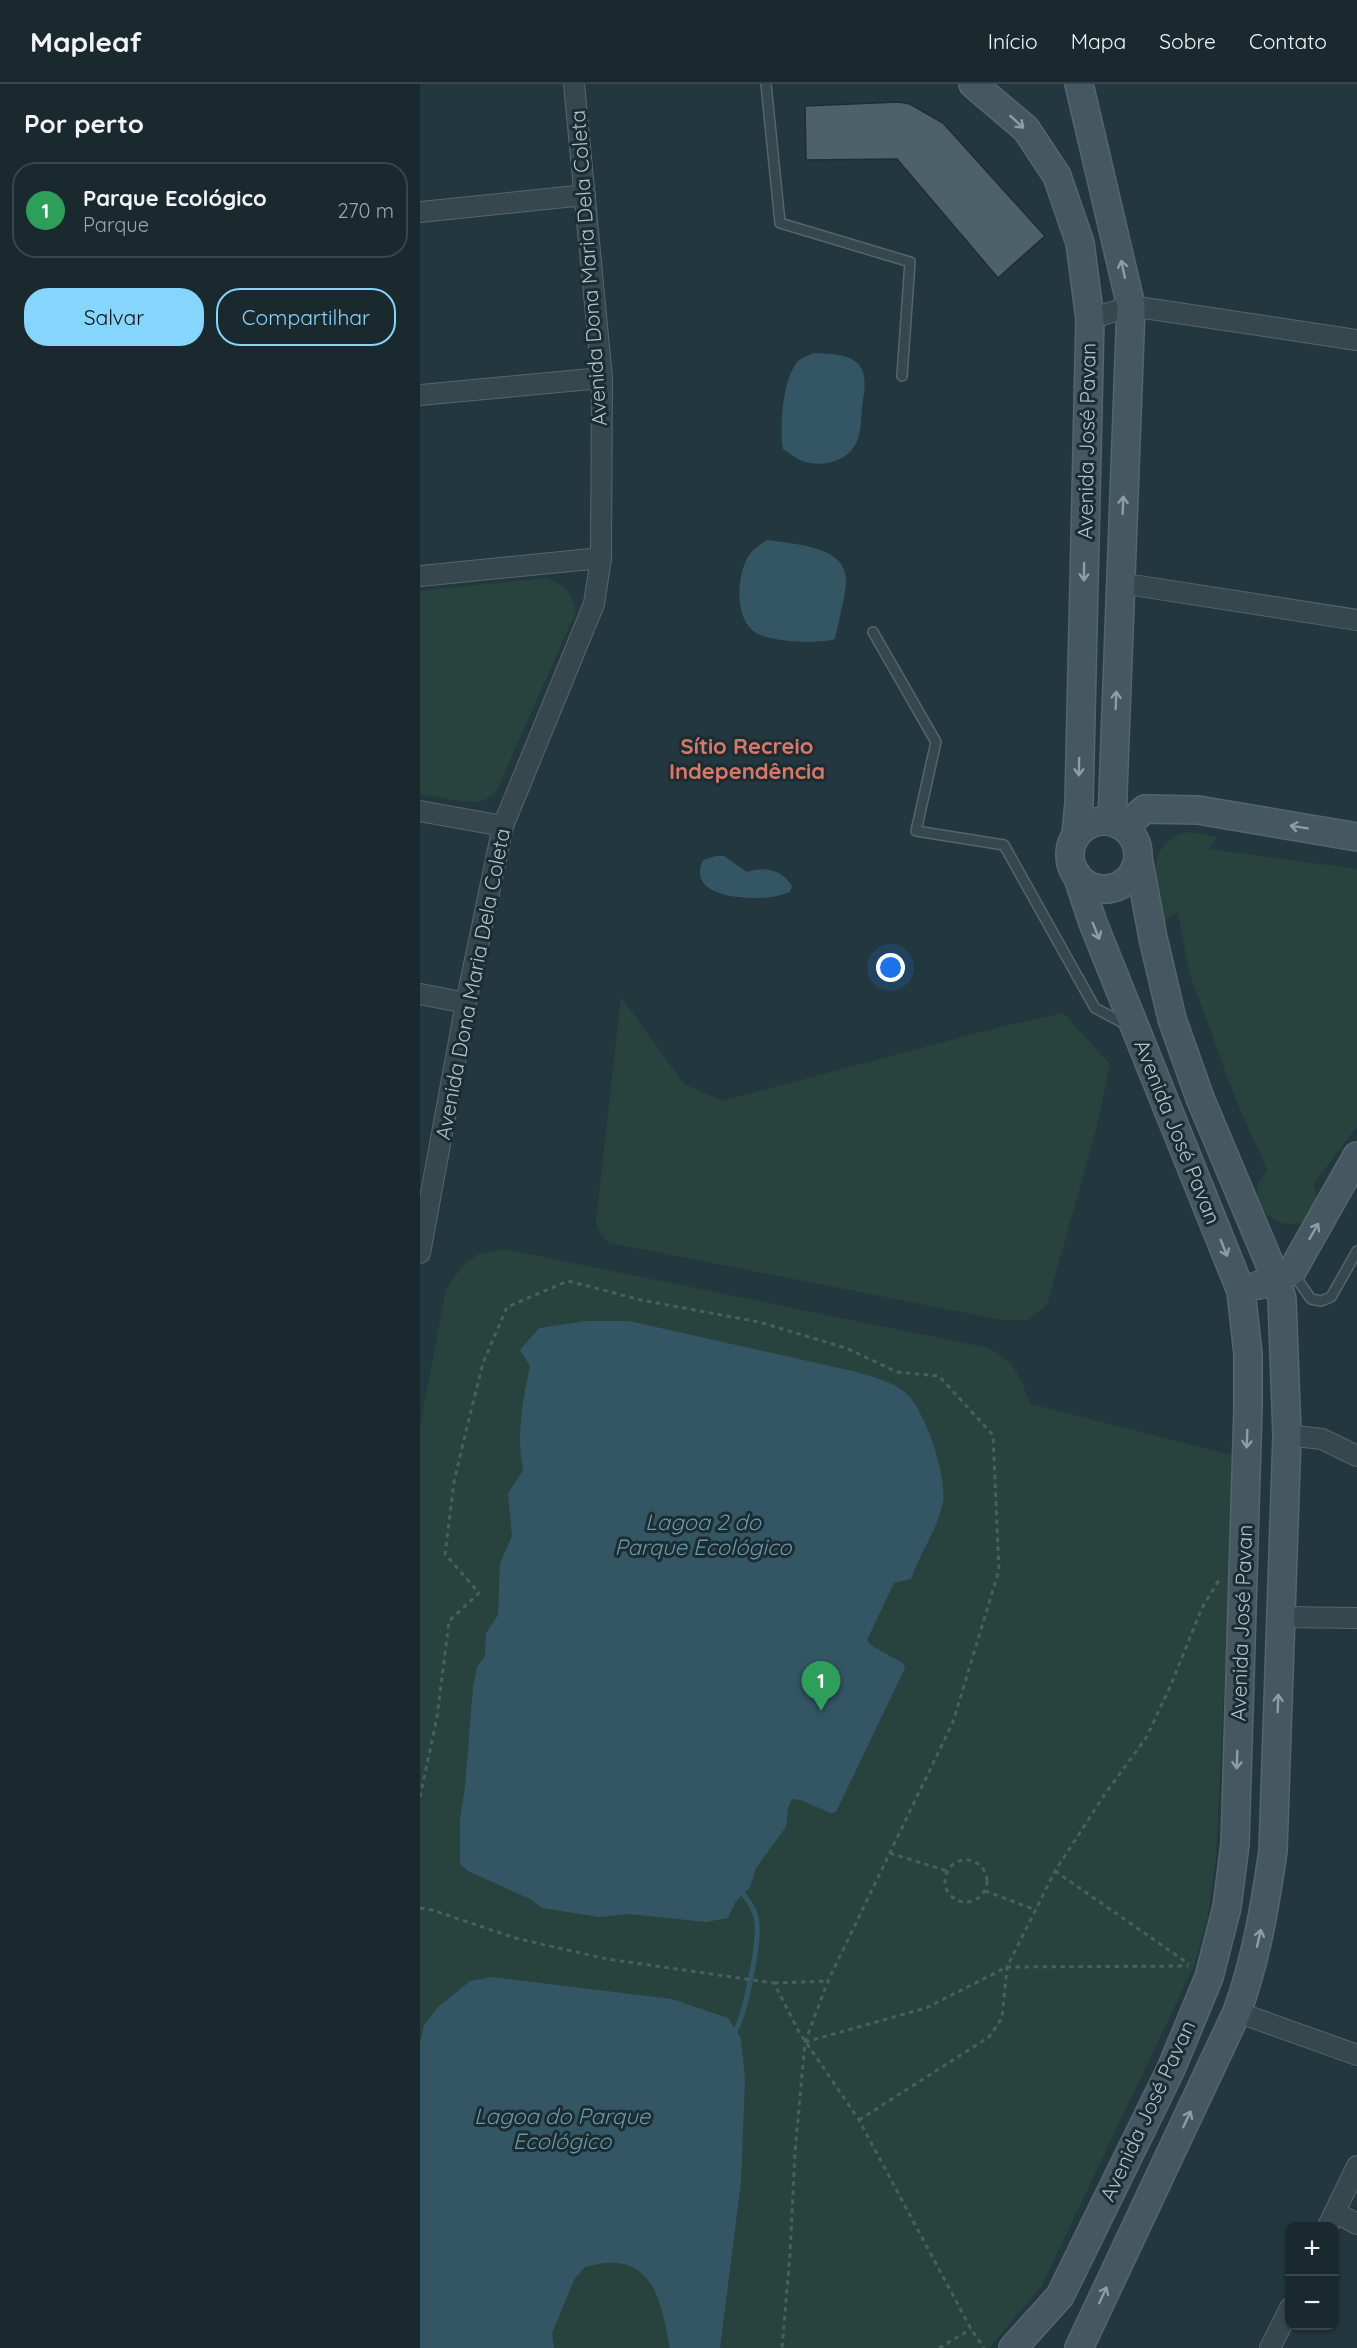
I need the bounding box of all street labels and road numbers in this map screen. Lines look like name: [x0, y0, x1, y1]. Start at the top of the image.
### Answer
street label: Avenida Dona Maria Dela Coleta: [564, 109, 612, 427]
street label: Avenida José Pavan: [1071, 342, 1101, 540]
street label: Avenida Dona Maria Dela Coleta: [429, 826, 515, 1142]
street label: Avenida José Pavan: [1129, 1036, 1227, 1228]
street label: Avenida José Pavan: [1225, 1524, 1257, 1722]
street label: Avenida José Pavan: [1094, 2016, 1200, 2205]

